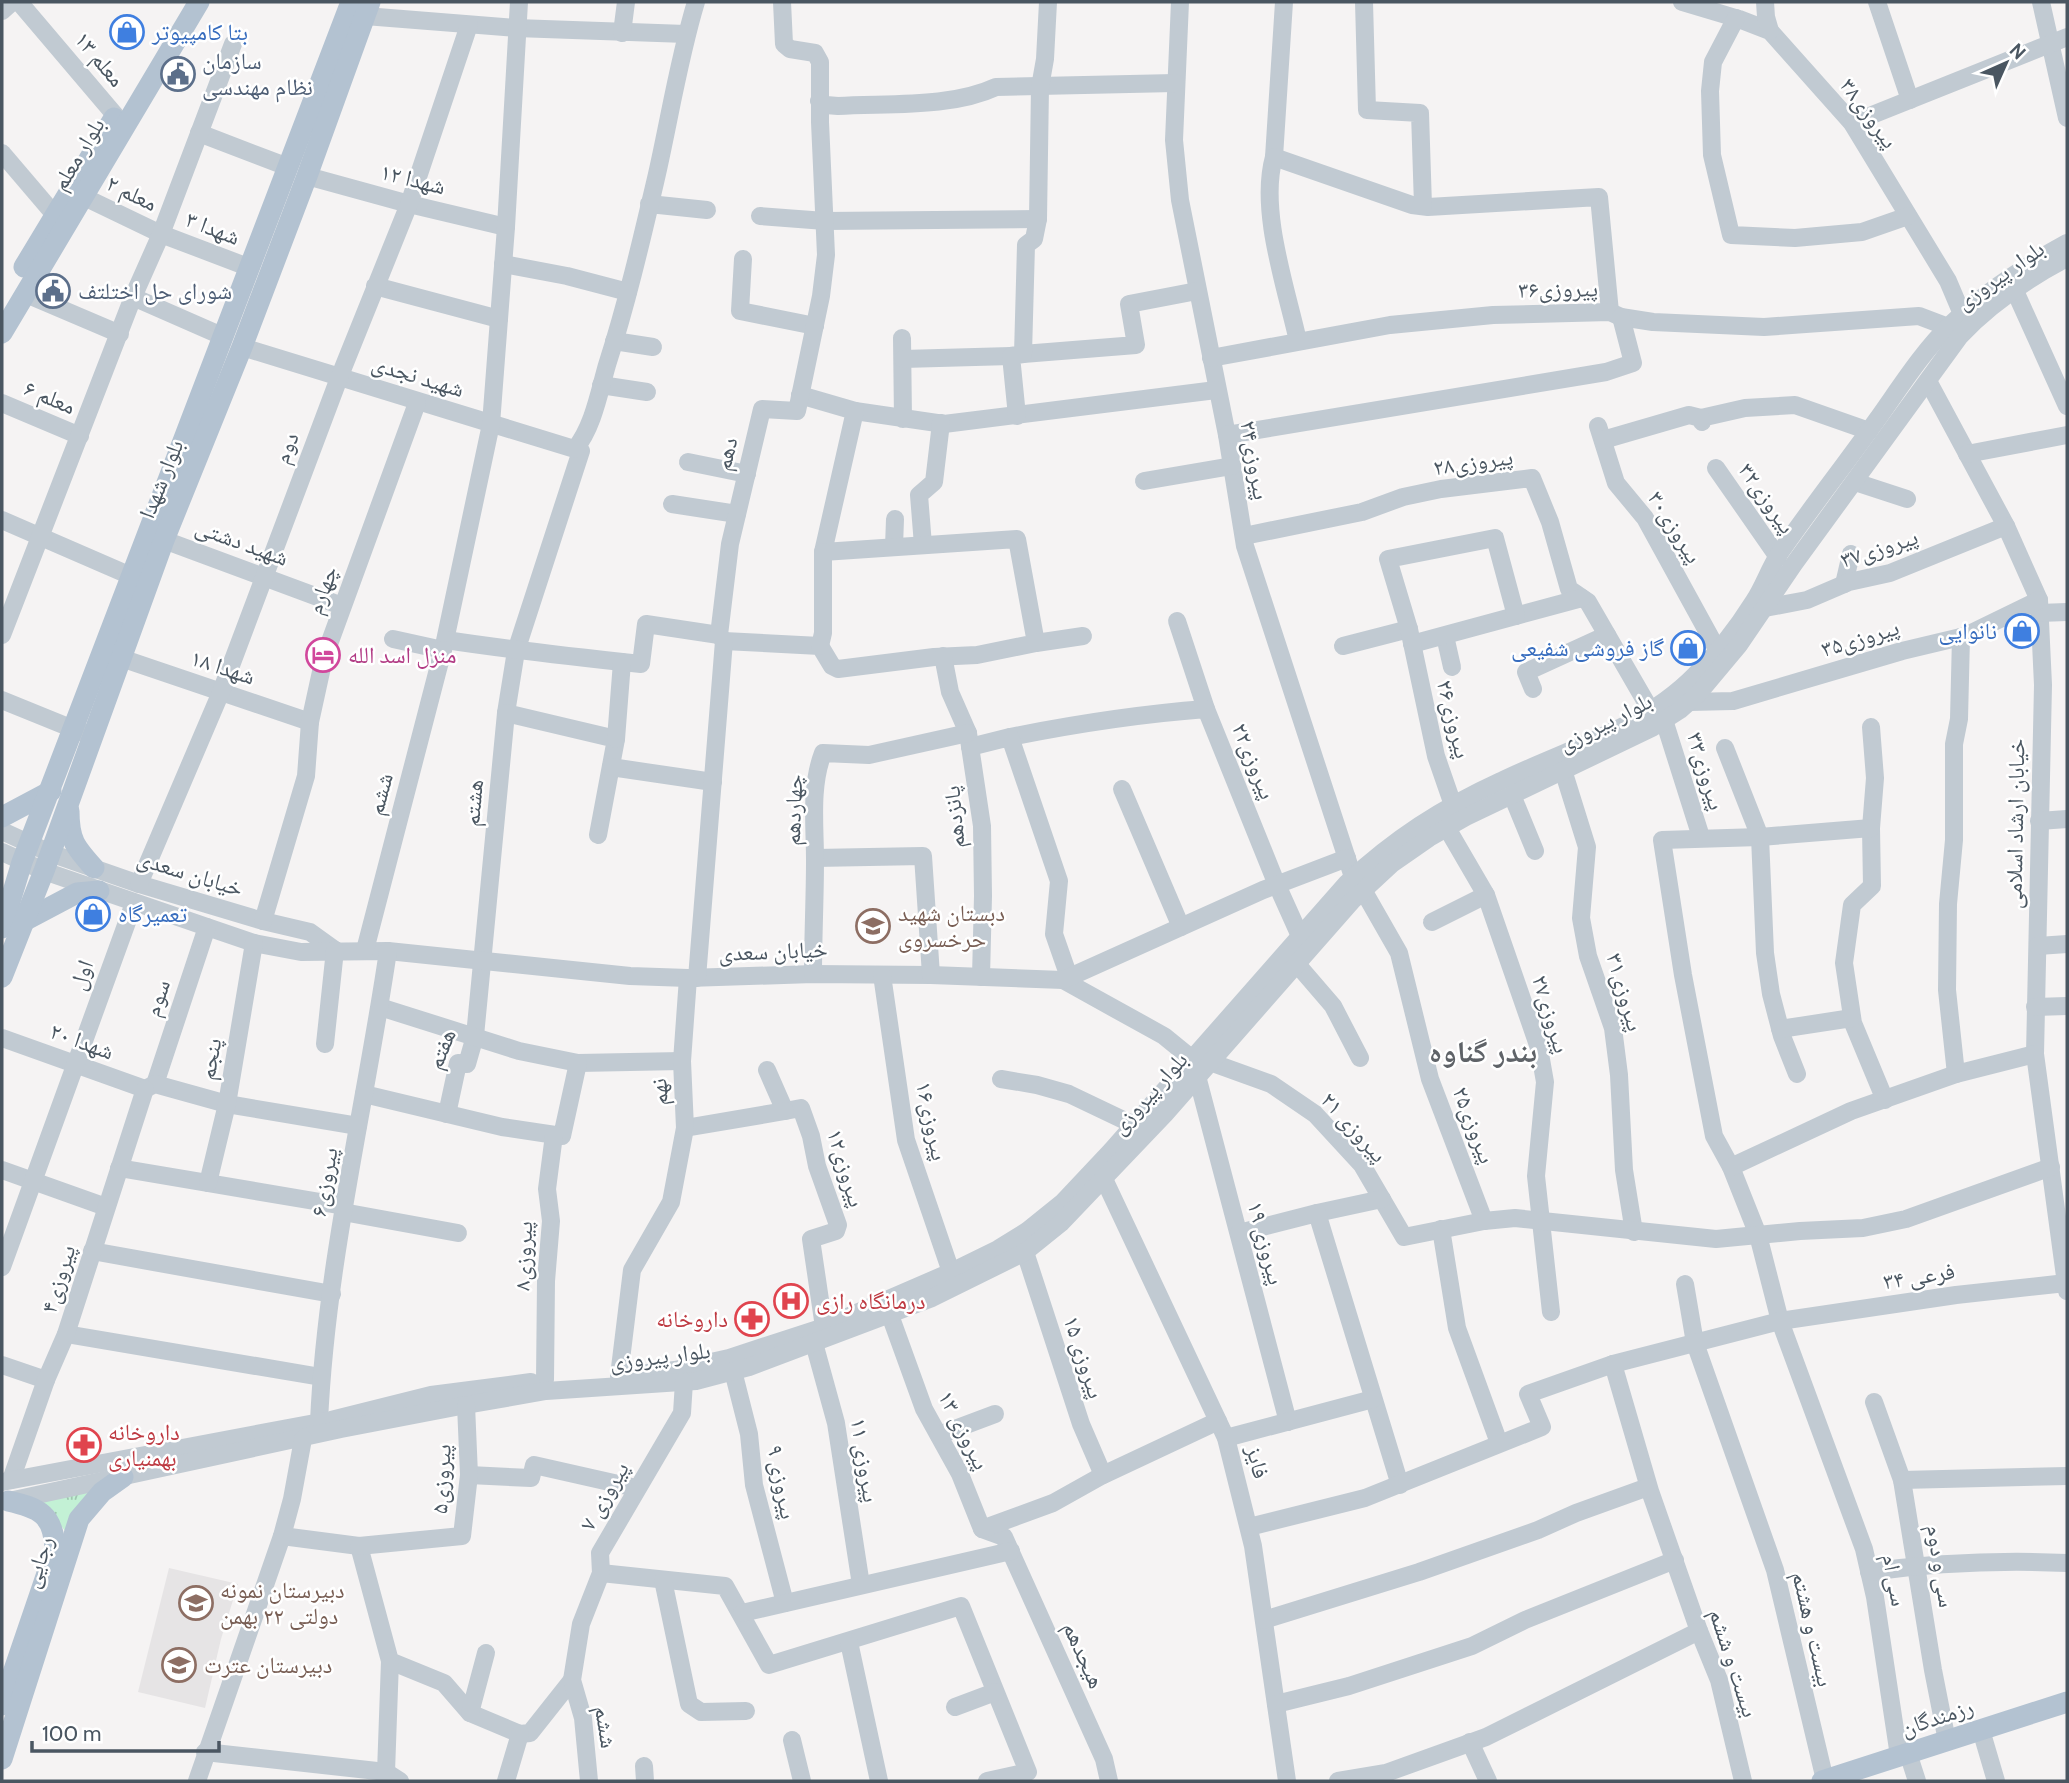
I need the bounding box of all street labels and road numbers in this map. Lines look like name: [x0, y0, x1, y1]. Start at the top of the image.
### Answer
street label: معلم ۱۳: [67, 26, 131, 94]
street label: پیروزی۳۸: [1834, 72, 1904, 154]
street label: بلوار معلم: [45, 112, 112, 197]
street label: شهدا ۱۲: [378, 157, 448, 201]
street label: معلم ۲: [101, 169, 162, 219]
street label: شهدا ۳: [182, 205, 244, 251]
street label: بلوار پیروزی: [1950, 234, 2050, 316]
street label: پیروزی۳۶: [1518, 274, 1598, 304]
street label: شهید نجدی: [368, 349, 468, 403]
street label: معلم ۶: [19, 374, 80, 422]
street label: پیروزی۲۴: [1234, 418, 1276, 502]
street label: دوم: [267, 428, 307, 468]
street label: بلوار شهدا: [133, 435, 189, 523]
street label: دهم: [709, 435, 745, 474]
street label: پیروزی۲۸: [1431, 443, 1515, 482]
street label: پیروزی۳۲: [1732, 457, 1801, 539]
street label: پیروزی۳۰: [1642, 486, 1708, 568]
street label: شهید دشتی: [192, 512, 292, 572]
street label: پیروزی۳۷: [1837, 522, 1921, 574]
street label: چهارم: [300, 562, 345, 619]
street label: پیروزی۳۵: [1818, 613, 1902, 663]
street label: شهدا ۱۸: [187, 643, 259, 691]
street label: پیروزی۲۶: [1431, 677, 1477, 761]
street label: بلوار پیروزی: [1553, 686, 1657, 758]
street label: پیروزی۲۲: [1226, 719, 1282, 803]
street label: پیروزی۳۳: [1681, 729, 1731, 813]
street label: خیابان ارشاد اسلامی: [2000, 739, 2030, 909]
street label: ششم: [361, 770, 401, 819]
street label: چهاردهم: [778, 774, 810, 846]
street label: هشتم: [457, 778, 491, 828]
street label: پانزدهم: [937, 784, 973, 849]
street label: خیابان سعدی: [134, 844, 246, 902]
street label: خیابان سعدی: [718, 935, 828, 967]
street label: پیروزی۳۱: [1600, 950, 1649, 1034]
street label: اول: [63, 956, 99, 994]
street label: پیروزی۲۷: [1526, 972, 1576, 1056]
street label: سوم: [138, 976, 178, 1021]
street label: شهدا ۲۰: [46, 1017, 118, 1065]
street label: هفتم: [420, 1025, 464, 1074]
street label: پنجم: [193, 1036, 229, 1082]
street label: بلوار پیروزی: [1105, 1046, 1194, 1140]
street label: نهم: [644, 1078, 676, 1106]
street label: پیروزی۱۶: [910, 1079, 954, 1163]
street label: پیروزی۲۵: [1446, 1083, 1501, 1167]
street label: پیروزی ۲۱: [1315, 1086, 1393, 1168]
street label: پیروزی۱۲: [821, 1126, 871, 1210]
street label: پیروزی۶: [304, 1145, 344, 1219]
street label: پیروزی ۱۹: [1241, 1198, 1291, 1288]
street label: پیروزی۸: [508, 1221, 538, 1291]
street label: پیروزی۴: [34, 1242, 82, 1316]
street label: فرعی ۳۴: [1881, 1257, 1957, 1295]
street label: پیروزی ۱۵: [1057, 1312, 1110, 1402]
street label: بلوار پیروزی: [608, 1336, 712, 1376]
street label: پیروزی ۱۳: [932, 1386, 996, 1474]
street label: پیروزی ۱۱: [844, 1416, 885, 1504]
street label: فایز: [1240, 1442, 1276, 1481]
street label: پیروزی۵: [425, 1443, 457, 1515]
street label: پیروزی ۹: [761, 1443, 803, 1521]
street label: پیروزی ۷: [573, 1457, 635, 1535]
street label: سی و دوم: [1919, 1523, 1961, 1610]
street label: رجایی: [16, 1532, 60, 1592]
street label: سی ام: [1874, 1551, 1914, 1609]
street label: بیست و هشتم: [1784, 1569, 1840, 1690]
street label: بیست و ششم: [1701, 1605, 1765, 1721]
street label: هیجدهم: [1055, 1617, 1111, 1693]
street label: رزمندگان: [1897, 1692, 1977, 1742]
street label: ششم: [587, 1704, 623, 1751]

